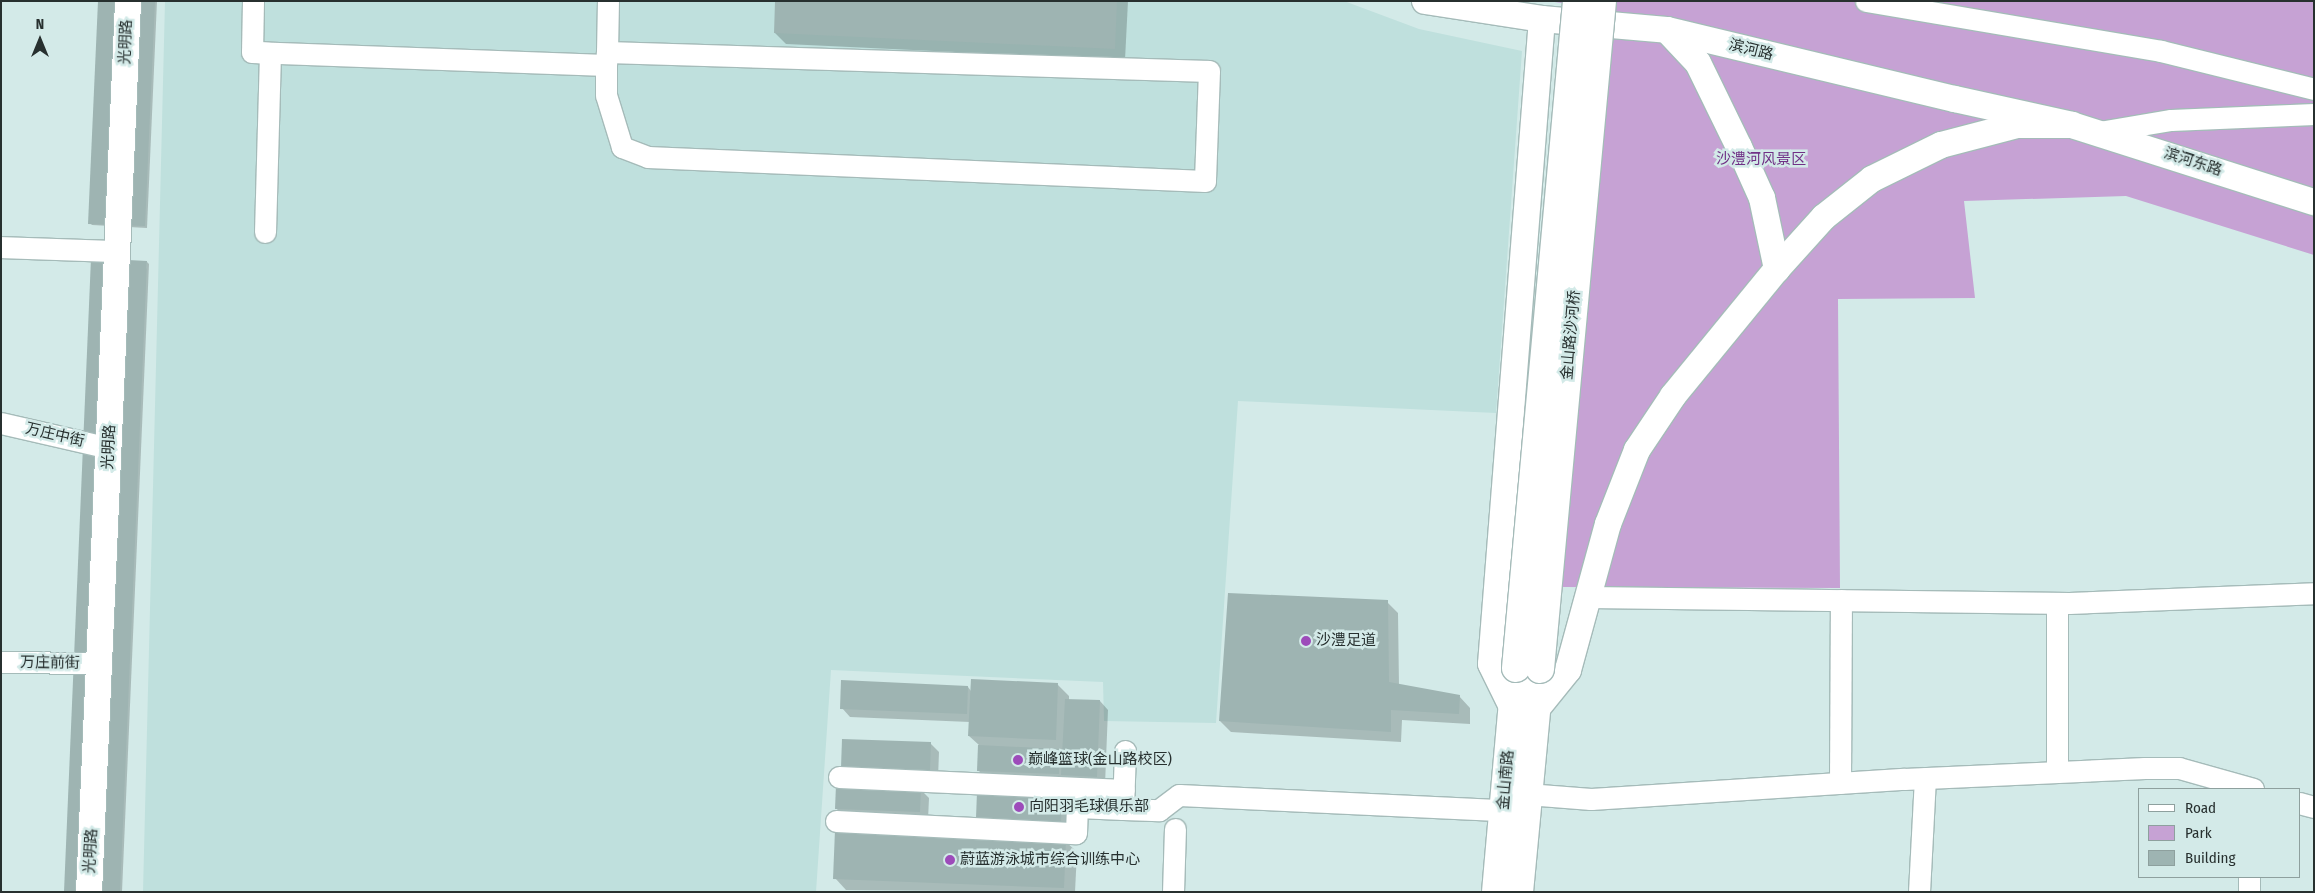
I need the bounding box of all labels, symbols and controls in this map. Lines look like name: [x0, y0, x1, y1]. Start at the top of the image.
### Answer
north arrow: [15, 15, 65, 65]
text: N: [36, 16, 44, 33]
street label: 光明路: [116, 19, 136, 65]
street label: 滨河路: [1727, 36, 1775, 64]
street label: 滨河东路: [2162, 144, 2224, 180]
park label: 沙澧河风景区: [1716, 151, 1806, 169]
street label: 金山路沙河桥: [1558, 289, 1584, 381]
street label: 万庄中街: [24, 419, 86, 451]
street label: 光明路: [99, 424, 119, 470]
place label: 沙澧足道: [1316, 632, 1376, 650]
marker: 沙澧足道: [1300, 635, 1312, 647]
street label: 万庄前街: [20, 653, 80, 673]
street label: 金山南路: [1494, 749, 1518, 811]
place label: 巅峰篮球(金山路校区): [1028, 751, 1172, 769]
marker: 巅峰篮球(金山路校区): [1012, 754, 1024, 766]
legend: [2138, 788, 2300, 878]
place label: 向阳羽毛球俱乐部: [1029, 798, 1149, 816]
text: Road: [2185, 799, 2216, 817]
marker: 向阳羽毛球俱乐部: [1013, 801, 1025, 813]
text: Park: [2185, 824, 2212, 842]
street label: 光明路: [81, 828, 101, 874]
text: Building: [2185, 849, 2236, 867]
place label: 蔚蓝游泳城市综合训练中心: [960, 851, 1140, 869]
marker: 蔚蓝游泳城市综合训练中心: [944, 854, 956, 866]

